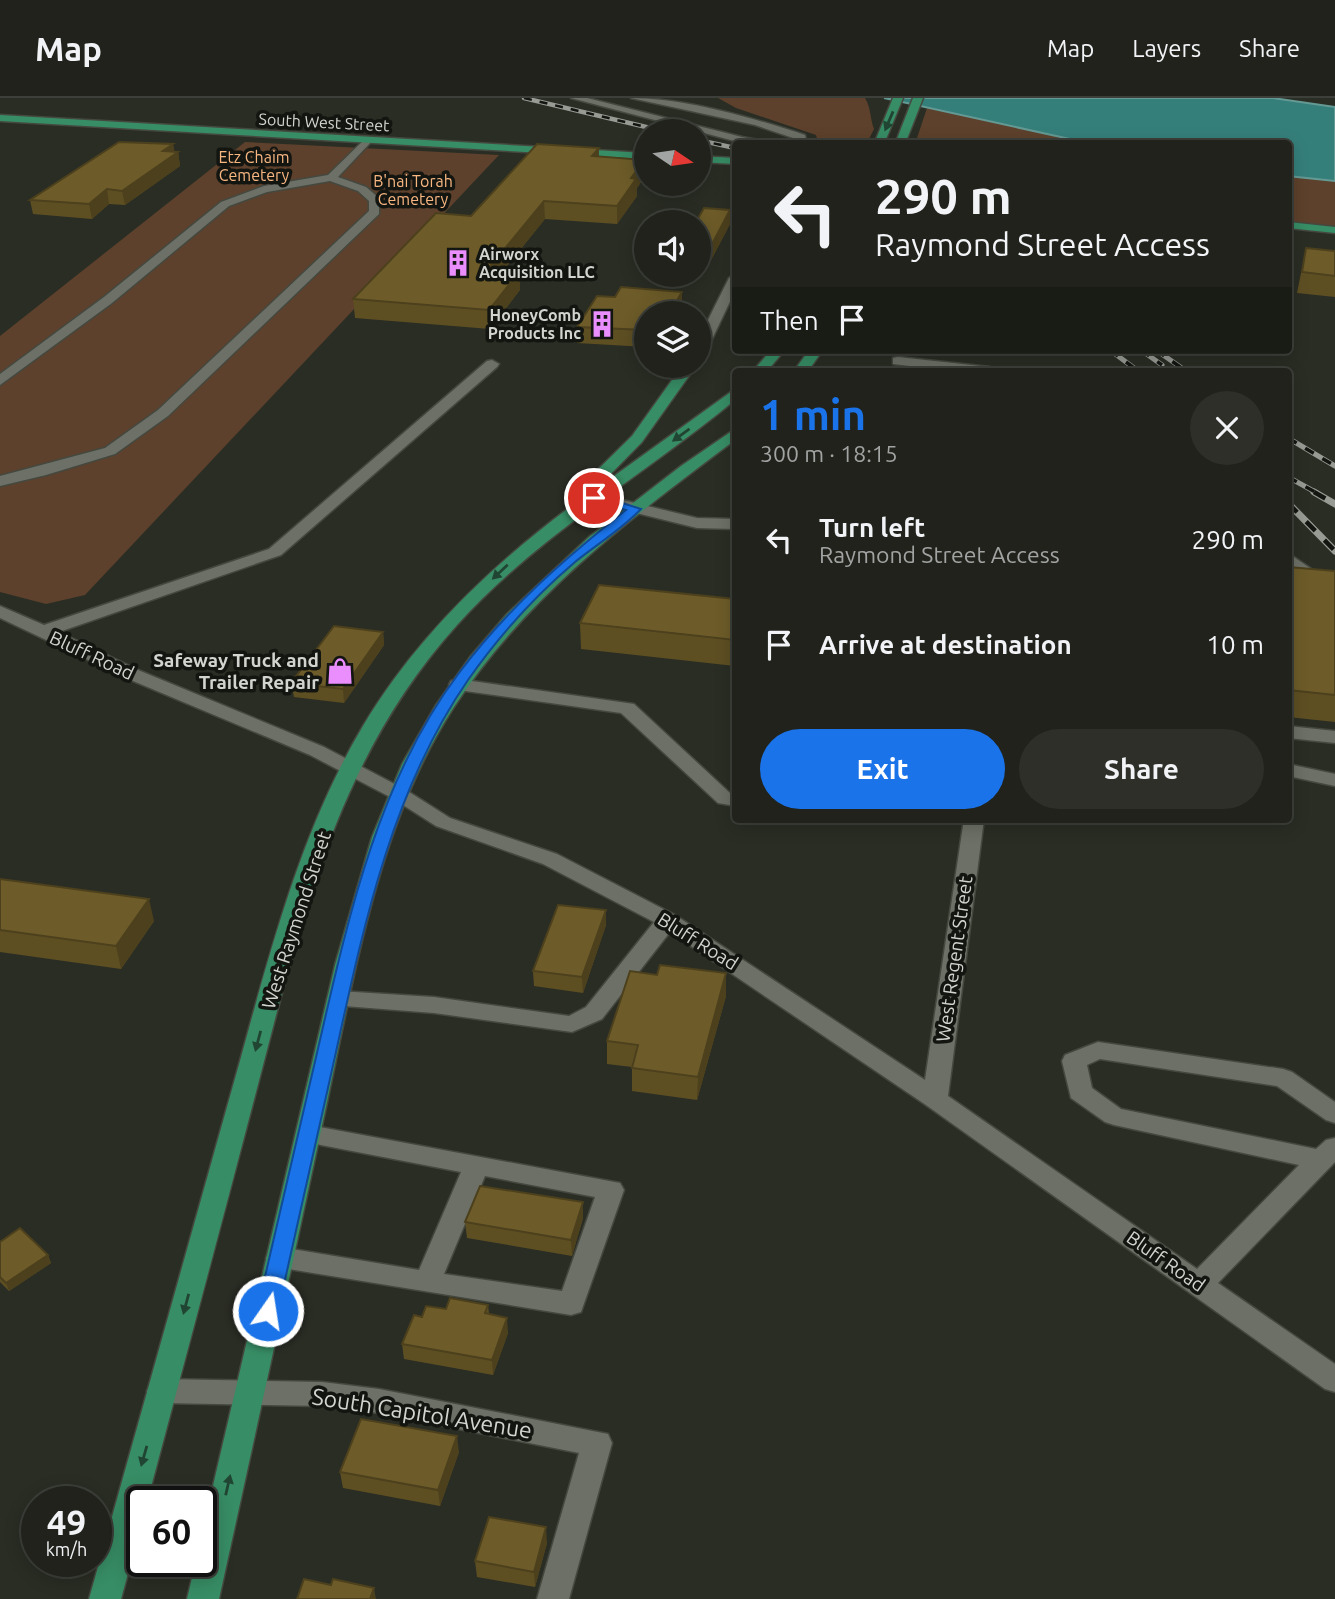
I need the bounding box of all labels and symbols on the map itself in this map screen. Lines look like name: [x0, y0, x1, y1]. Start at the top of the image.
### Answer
street label: South West Street: [258, 110, 391, 134]
one-way arrow: [883, 111, 894, 132]
north arrow: [634, 119, 710, 196]
park label: Etz Chaim Cemetery: [218, 148, 290, 184]
park label: B'nai Torah Cemetery: [373, 172, 453, 208]
place label: Airworx Acquisition LLC: [479, 245, 595, 281]
building icon: Airworx Acquisition LLC: [443, 248, 473, 278]
place label: HoneyComb Products Inc: [488, 306, 581, 342]
building icon: HoneyComb Products Inc: [587, 309, 617, 339]
one-way arrow: [672, 428, 690, 442]
pin: [564, 468, 624, 528]
one-way arrow: [492, 564, 509, 580]
street label: Bluff Road: [46, 626, 138, 684]
place label: Safeway Truck and Trailer Repair: [153, 649, 319, 693]
shop icon: Safeway Truck and Trailer Repair: [325, 656, 355, 686]
street label: West Raymond Street: [257, 828, 335, 1012]
street label: West Regent Street: [931, 874, 977, 1043]
street label: Bluff Road: [654, 908, 742, 974]
one-way arrow: [253, 1031, 263, 1052]
street label: Bluff Road: [1123, 1226, 1209, 1296]
position arrow: [231, 1274, 305, 1348]
one-way arrow: [180, 1293, 191, 1315]
street label: South Capitol Avenue: [310, 1383, 534, 1443]
one-way arrow: [138, 1446, 149, 1468]
one-way arrow: [223, 1474, 234, 1496]
speed limit sign: 60: [126, 1486, 217, 1577]

